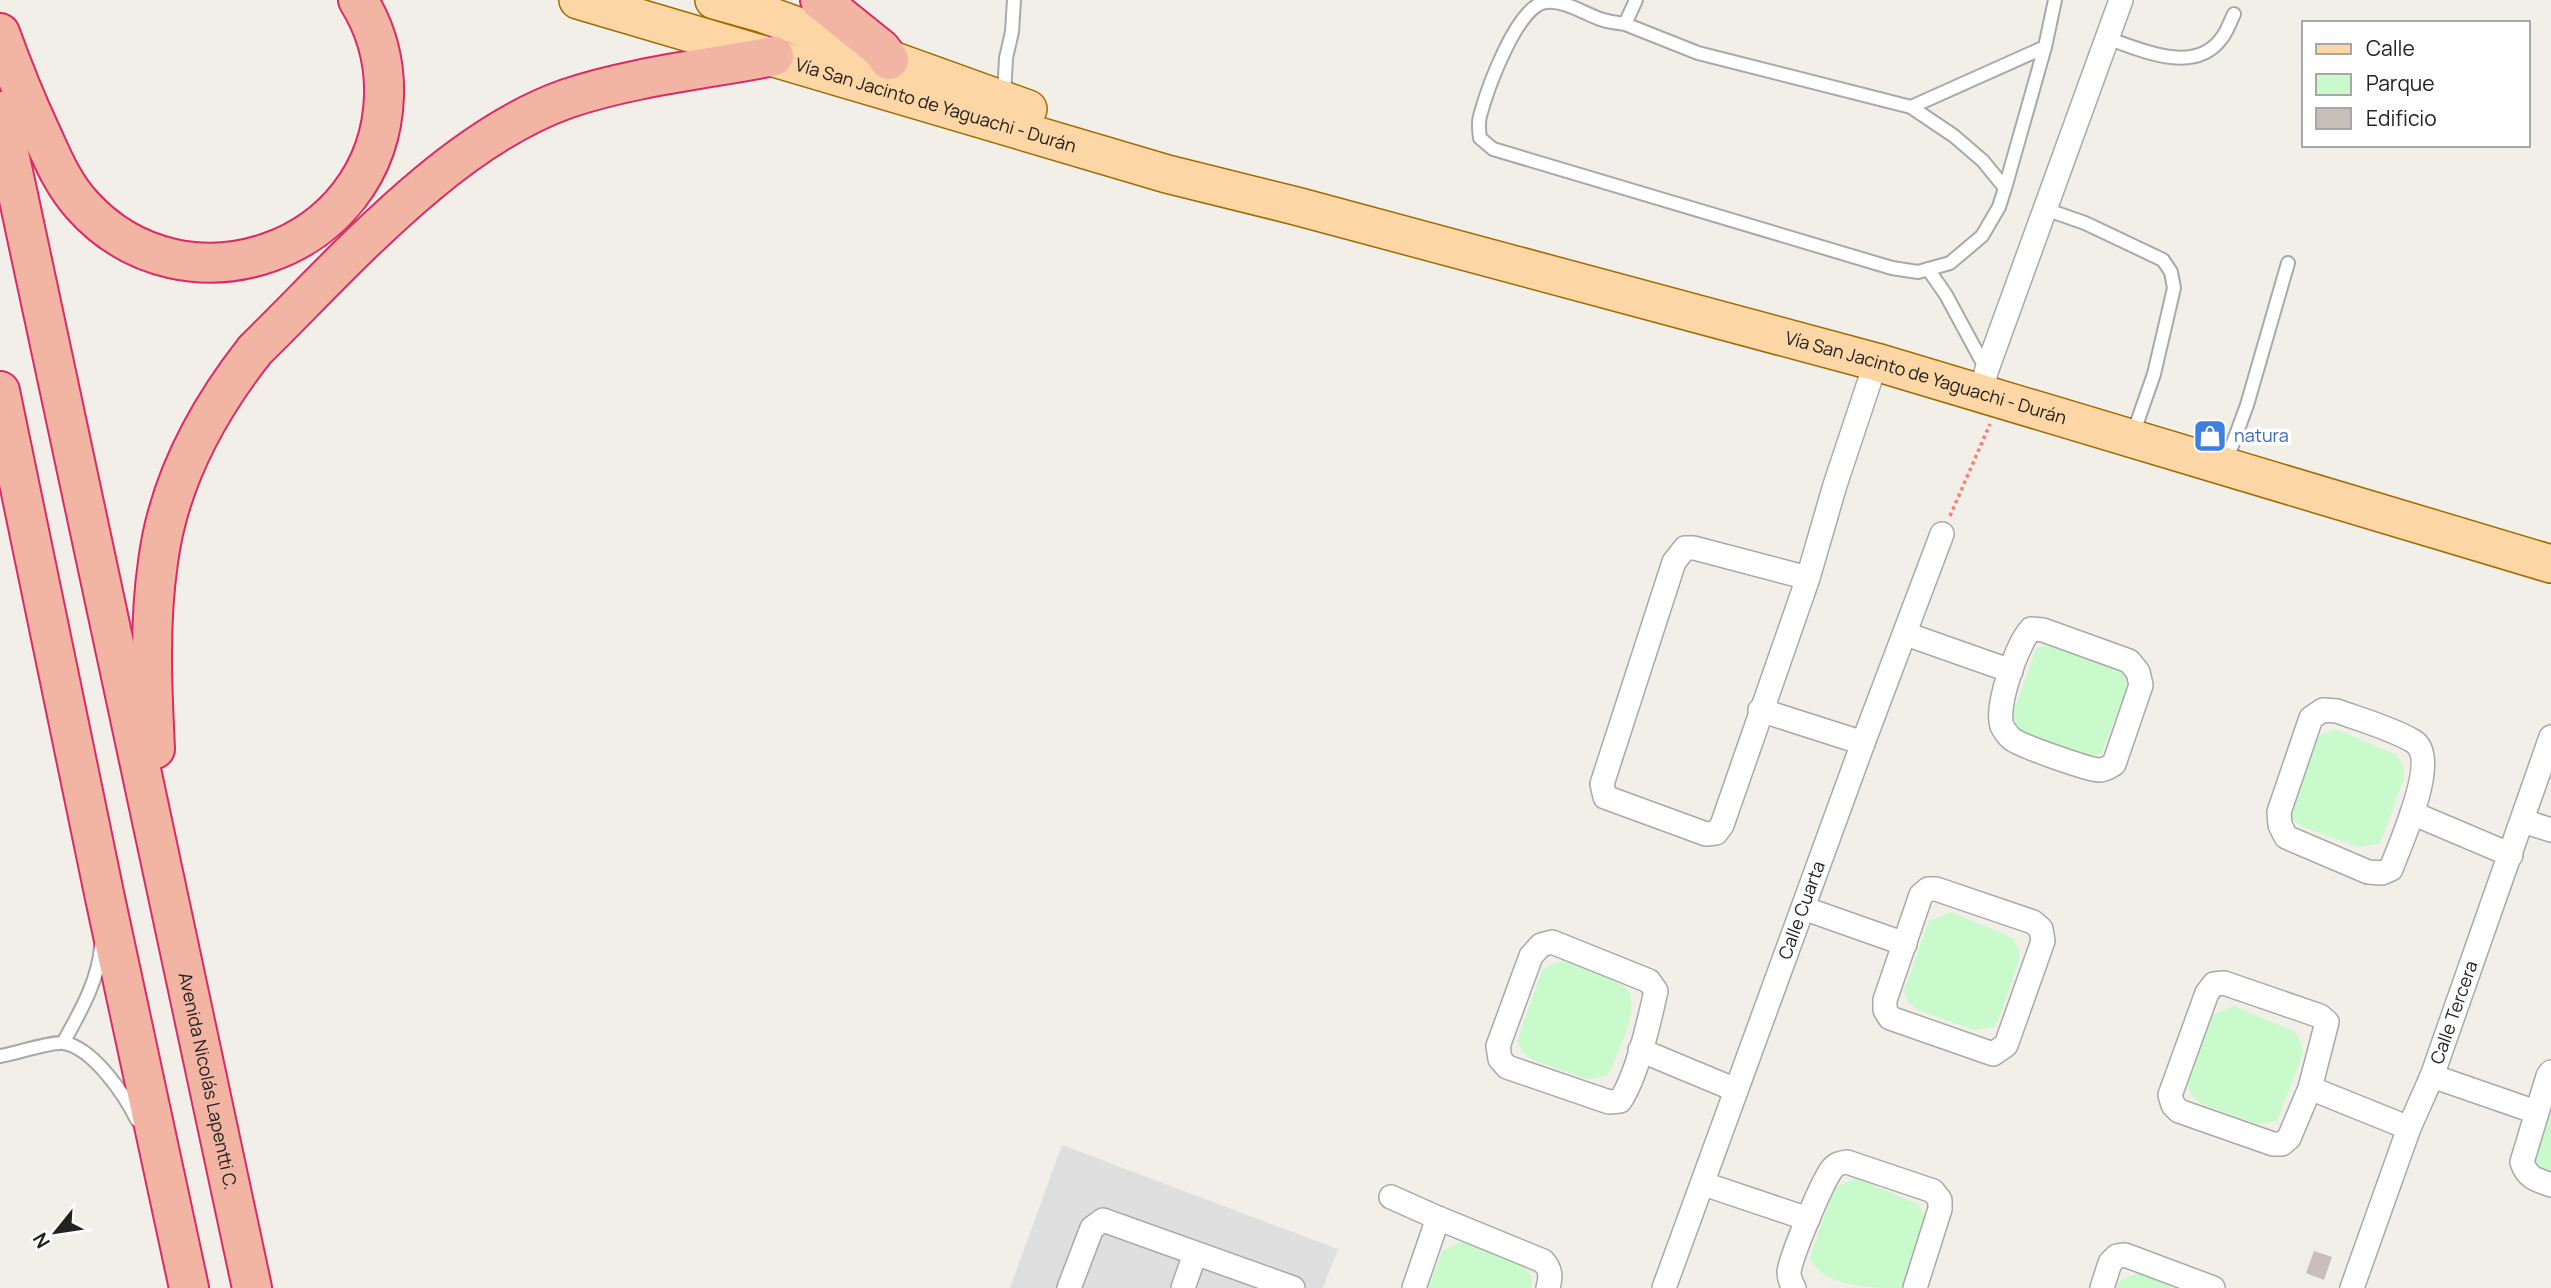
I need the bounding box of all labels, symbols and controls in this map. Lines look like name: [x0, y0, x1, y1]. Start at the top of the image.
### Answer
legend: [2302, 21, 2530, 147]
text: Calle: [2366, 34, 2415, 62]
street label: Vía San Jacinto de Yaguachi - Durán: [793, 52, 1079, 158]
text: Parque: [2366, 69, 2435, 97]
text: Edificio: [2366, 104, 2437, 132]
street label: Vía San Jacinto de Yaguachi - Durán: [1783, 325, 2070, 429]
shop icon: natura: [2191, 417, 2229, 455]
place label: natura: [2234, 423, 2289, 447]
street label: Calle Cuarta: [1772, 858, 1830, 962]
street label: Calle Tercera: [2424, 957, 2483, 1067]
street label: Avenida Nicolás Lapentti C.: [174, 970, 244, 1192]
north arrow: [21, 1197, 91, 1267]
text: N: [27, 1228, 56, 1253]

